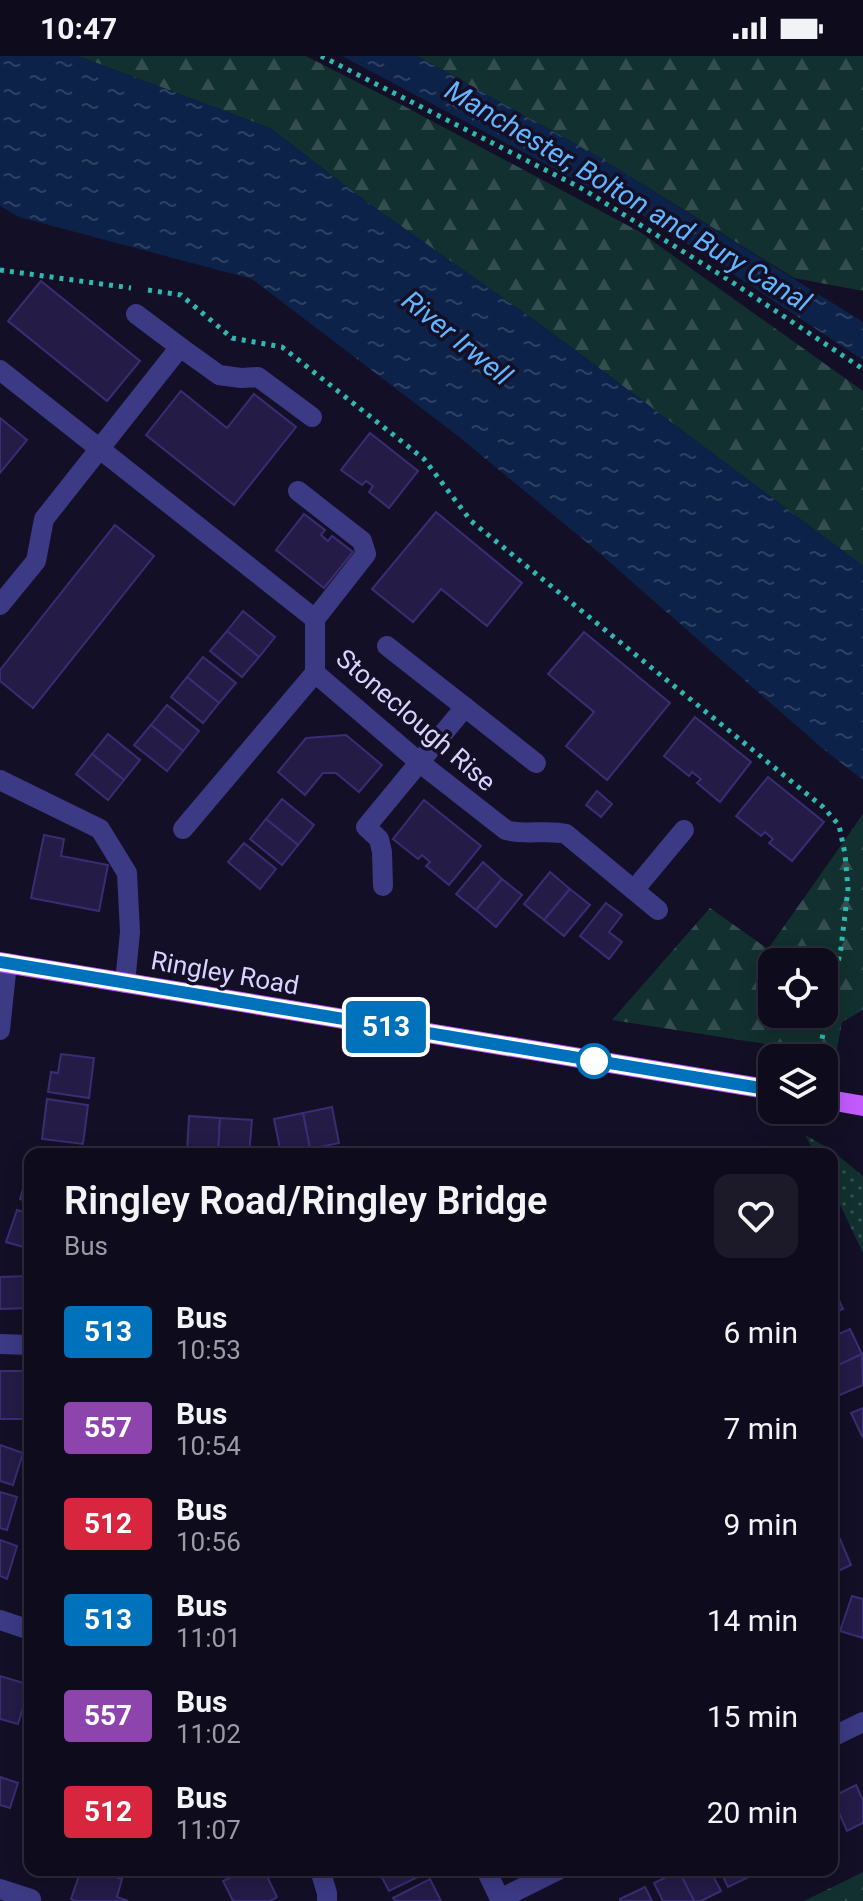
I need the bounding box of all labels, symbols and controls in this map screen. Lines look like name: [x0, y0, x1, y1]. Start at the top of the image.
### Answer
text: 10:47: [40, 11, 117, 46]
water label: Manchester, Bolton and Bury Canal: [439, 73, 817, 319]
water label: River Irwell: [395, 284, 519, 392]
street label: Stoneclough Rise: [330, 643, 502, 797]
street label: Ringley Road: [149, 945, 301, 1001]
map controls: [758, 948, 838, 1124]
button: locate: [758, 948, 838, 1028]
line badge: 513: [340, 1001, 432, 1053]
text: 513: [362, 1010, 410, 1043]
unlabelled marker: [577, 1044, 611, 1078]
button: layers: [758, 1044, 838, 1124]
button: heart: [714, 1174, 798, 1258]
text: Ringley Road/Ringley Bridge: [64, 1179, 548, 1223]
text: Bus: [64, 1231, 108, 1261]
text: Bus: [176, 1300, 227, 1335]
text: 513: [84, 1315, 132, 1348]
text: 6 min: [724, 1315, 798, 1350]
text: 10:53: [176, 1335, 241, 1365]
text: Bus: [176, 1396, 227, 1431]
text: 557: [84, 1411, 132, 1444]
text: 7 min: [724, 1411, 798, 1446]
text: 10:54: [176, 1431, 241, 1461]
text: Bus: [176, 1492, 227, 1527]
text: 512: [84, 1507, 132, 1540]
text: 9 min: [724, 1507, 798, 1542]
text: 10:56: [176, 1527, 241, 1557]
text: Bus: [176, 1588, 227, 1623]
text: 513: [84, 1603, 132, 1636]
text: 14 min: [707, 1603, 798, 1638]
text: 11:01: [176, 1623, 241, 1653]
text: Bus: [176, 1684, 227, 1719]
text: 557: [84, 1699, 132, 1732]
text: 15 min: [707, 1699, 798, 1734]
text: 11:02: [176, 1719, 241, 1749]
text: Bus: [176, 1780, 227, 1815]
text: 512: [84, 1795, 132, 1828]
text: 20 min: [707, 1795, 798, 1830]
text: 11:07: [176, 1815, 241, 1845]

